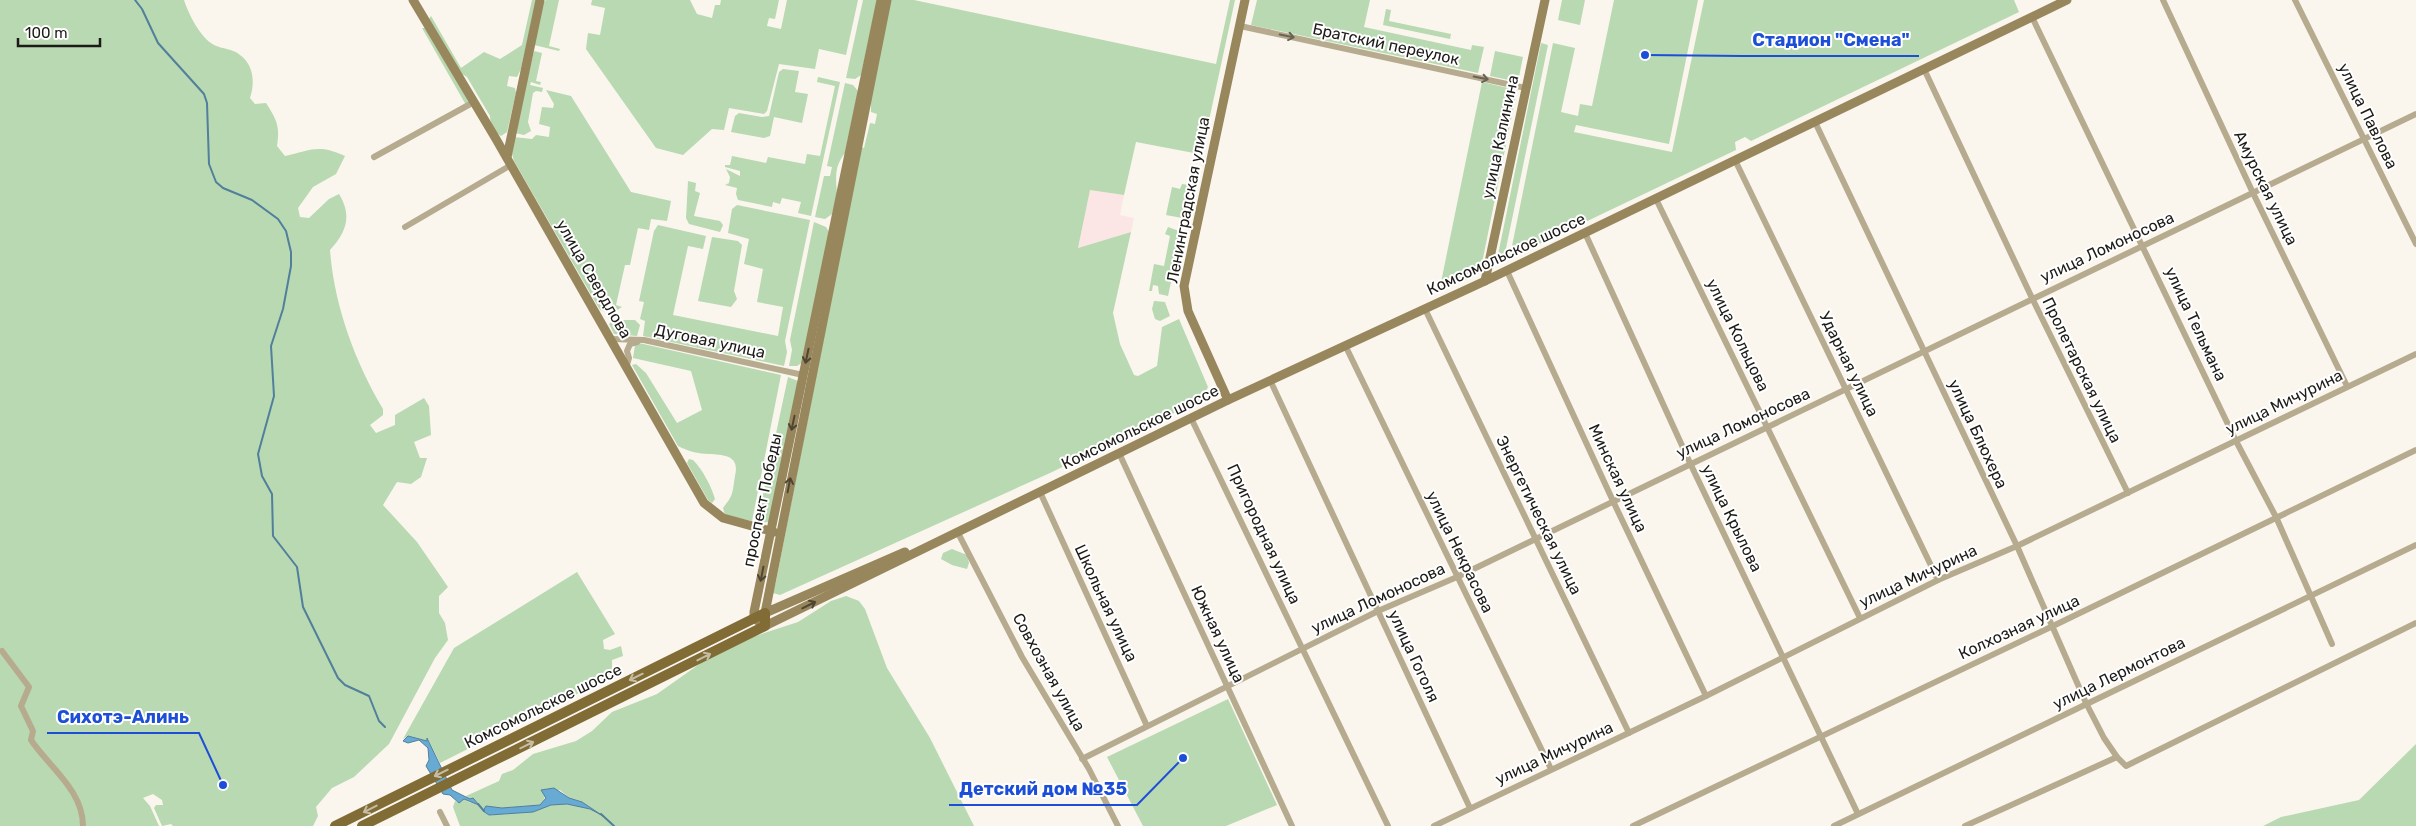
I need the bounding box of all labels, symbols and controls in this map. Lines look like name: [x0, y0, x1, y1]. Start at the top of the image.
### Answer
scale bar: [18, 15, 100, 47]
street label: Братский переулок: [1311, 19, 1462, 69]
callout: Стадион "Смена": [1742, 23, 1919, 56]
text: 100 m: [25, 24, 67, 42]
text: Стадион "Смена": [1752, 29, 1910, 51]
one-way arrow: [1279, 32, 1295, 41]
street label: улица Павлова: [2334, 60, 2402, 172]
street label: улица Калинина: [1478, 73, 1522, 201]
one-way arrow: [1472, 74, 1488, 83]
street label: Ленинградская улица: [1163, 115, 1213, 285]
street label: Амурская улица: [2230, 128, 2302, 248]
street label: улица Ломоносова: [2037, 208, 2177, 286]
street label: Комсомольское шоссе: [1424, 209, 1588, 299]
street label: улица Свердлова: [552, 216, 636, 342]
street label: улица Тельмана: [2161, 264, 2231, 384]
street label: улица Кольцова: [1703, 276, 1773, 394]
street label: Пролетарская улица: [2038, 294, 2126, 446]
street label: Ударная улица: [1815, 308, 1883, 420]
street label: Дуговая улица: [653, 320, 767, 362]
one-way arrow: [802, 348, 811, 364]
street label: улица Мичурина: [2222, 365, 2346, 439]
street label: улица Блюхера: [1944, 376, 2012, 492]
street label: Комсомольское шоссе: [1058, 381, 1222, 473]
street label: улица Ломоносова: [1673, 384, 1813, 462]
one-way arrow: [788, 415, 797, 431]
street label: Минская улица: [1585, 421, 1651, 535]
street label: проспект Победы: [739, 432, 785, 568]
street label: Энергетическая улица: [1492, 432, 1586, 598]
street label: Пригородная улица: [1223, 461, 1305, 607]
street label: улица Крылова: [1698, 461, 1766, 575]
one-way arrow: [785, 477, 794, 493]
street label: улица Некрасова: [1422, 488, 1498, 616]
street label: улица Мичурина: [1856, 540, 1980, 612]
street label: Школьная улица: [1071, 541, 1141, 665]
street label: улица Ломоносова: [1308, 559, 1448, 637]
one-way arrow: [757, 566, 766, 582]
street label: Южная улица: [1187, 582, 1249, 686]
street label: Колхозная улица: [1955, 591, 2083, 663]
one-way arrow: [801, 600, 816, 609]
street label: улица Гоголя: [1384, 607, 1444, 705]
street label: Совхозная улица: [1009, 610, 1089, 734]
street label: улица Лермонтова: [2050, 633, 2188, 713]
one-way arrow: [696, 652, 711, 661]
street label: Комсомольское шоссе: [461, 660, 625, 752]
one-way arrow: [629, 672, 644, 682]
callout: Сихотэ-Алинь: [47, 700, 199, 733]
text: Сихотэ-Алинь: [57, 706, 189, 728]
street label: улица Мичурина: [1492, 717, 1616, 789]
one-way arrow: [519, 739, 534, 749]
one-way arrow: [434, 769, 449, 778]
callout: Детский дом №35: [949, 772, 1137, 805]
text: Детский дом №35: [959, 778, 1127, 800]
one-way arrow: [363, 805, 378, 814]

